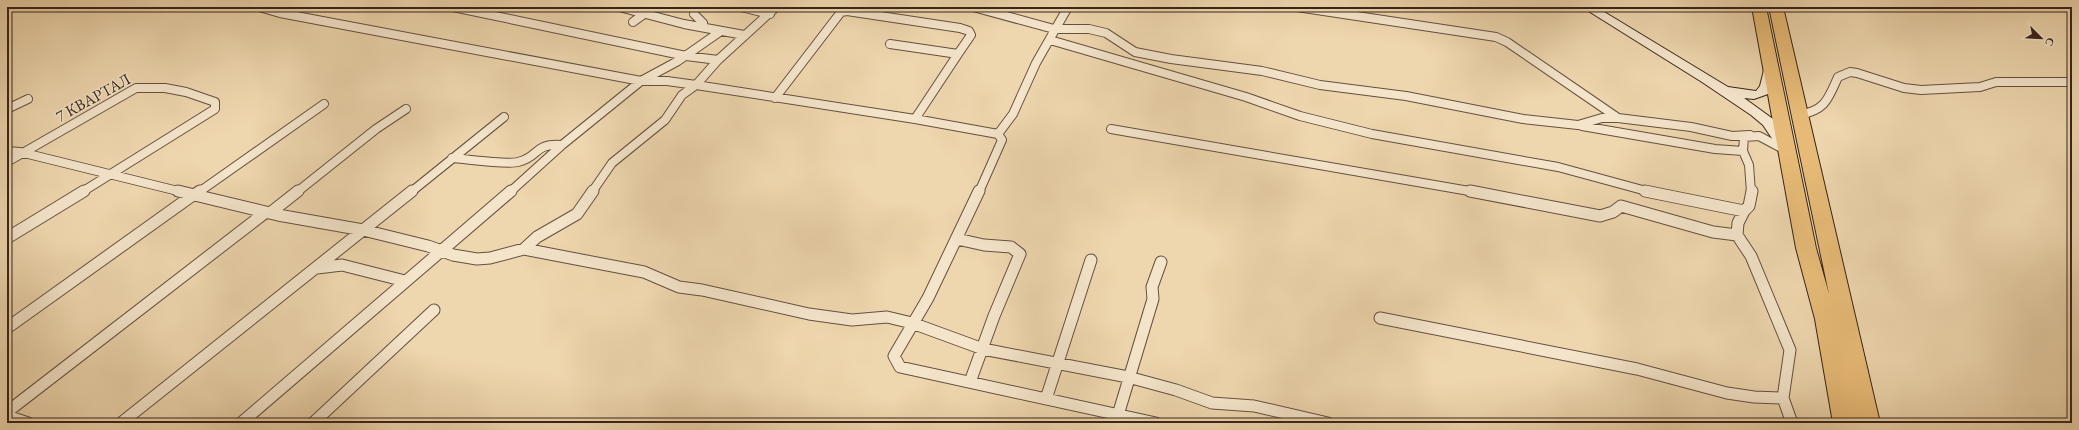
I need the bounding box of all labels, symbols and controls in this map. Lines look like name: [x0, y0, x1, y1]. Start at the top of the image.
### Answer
north arrow: [2021, 18, 2061, 58]
text: С: [2042, 36, 2058, 49]
street label: 7 КВАРТАЛ: [52, 68, 134, 127]

